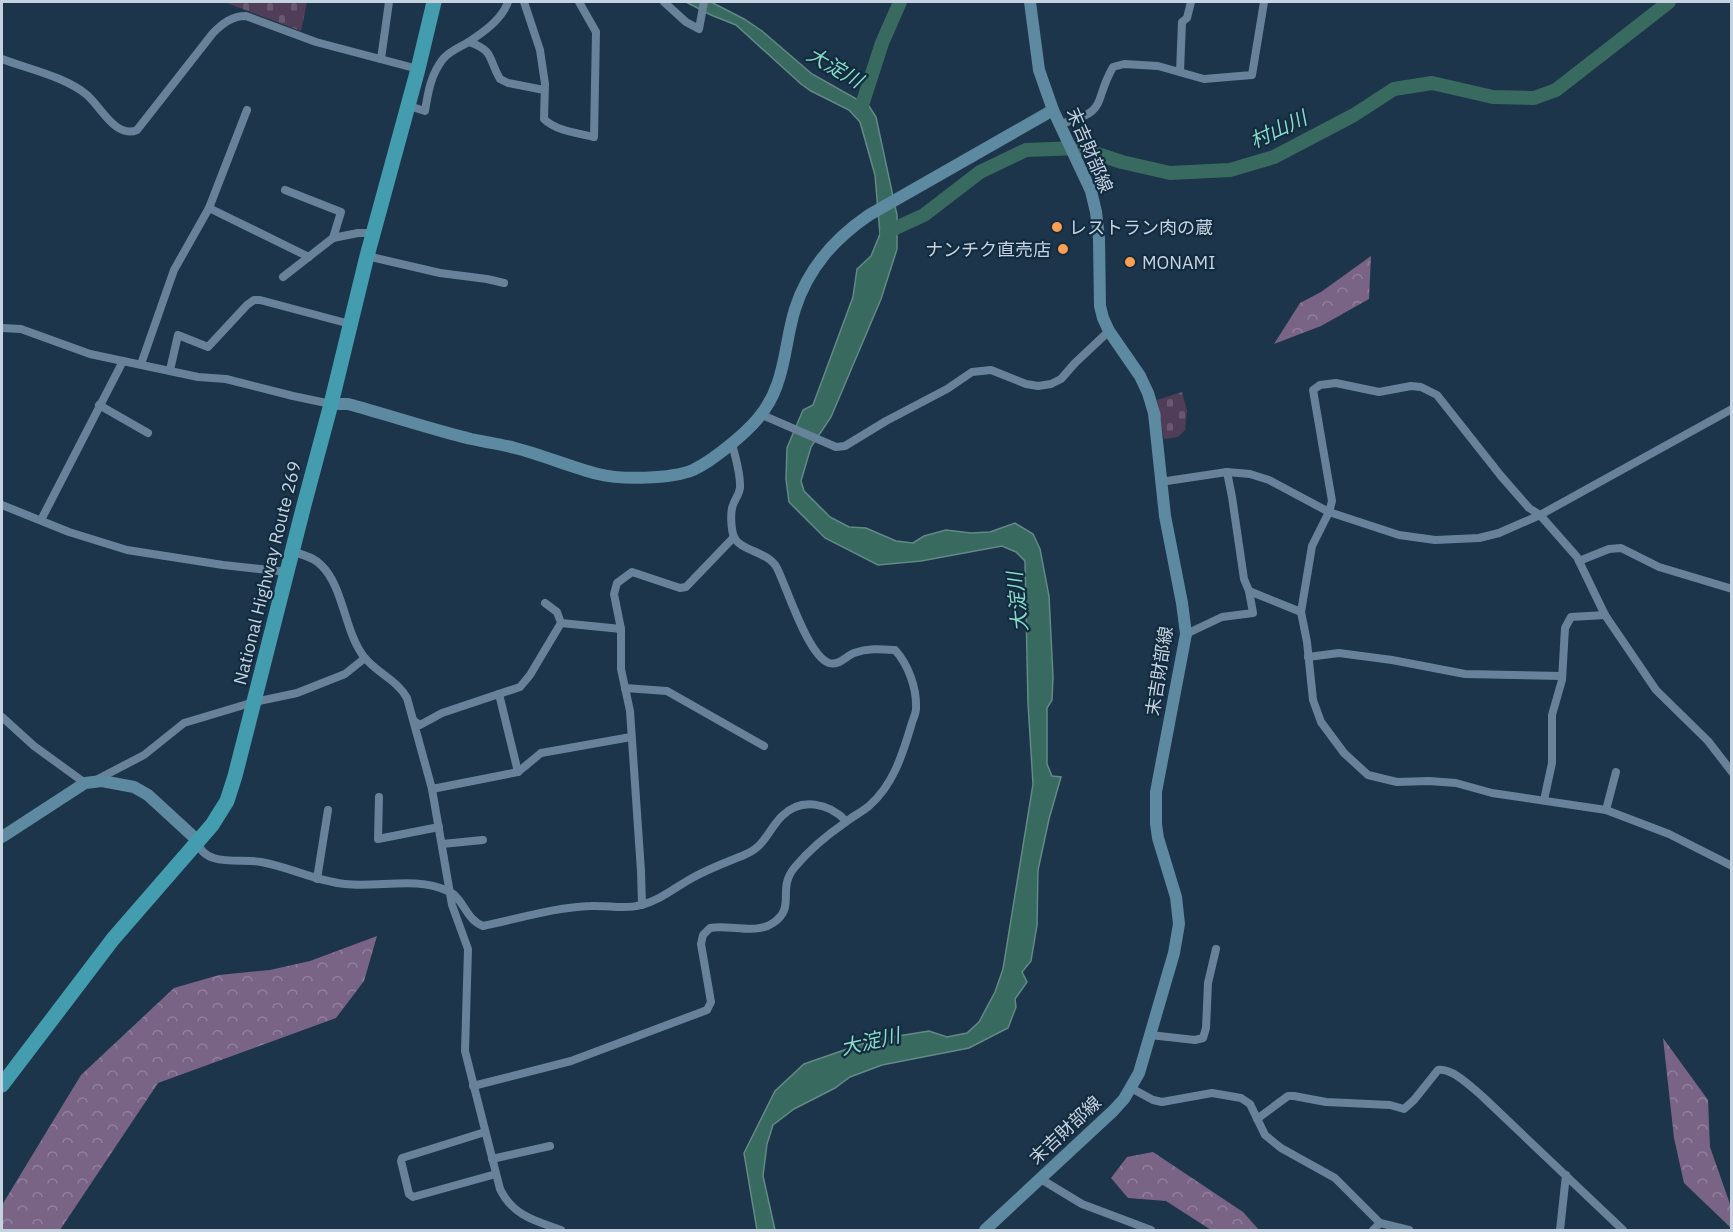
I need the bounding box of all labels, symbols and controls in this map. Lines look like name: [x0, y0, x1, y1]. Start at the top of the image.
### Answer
water label: 大淀川: [802, 40, 869, 95]
water label: 村山川: [1245, 103, 1313, 154]
street label: 末吉財部線: [1062, 104, 1118, 196]
place label: レストラン肉の蔵: [1069, 216, 1213, 239]
marker: レストラン肉の蔵: [1050, 220, 1064, 234]
place label: ナンチク直売店: [925, 238, 1051, 261]
marker: ナンチク直売店: [1056, 242, 1070, 256]
place label: MONAMI: [1142, 251, 1215, 274]
marker: MONAMI: [1123, 255, 1137, 269]
street label: National Highway Route 269: [228, 459, 306, 687]
water label: 大淀川: [1000, 569, 1034, 633]
street label: 末吉財部線: [1141, 625, 1177, 717]
water label: 大淀川: [838, 1021, 904, 1061]
street label: 末吉財部線: [1024, 1091, 1106, 1169]

